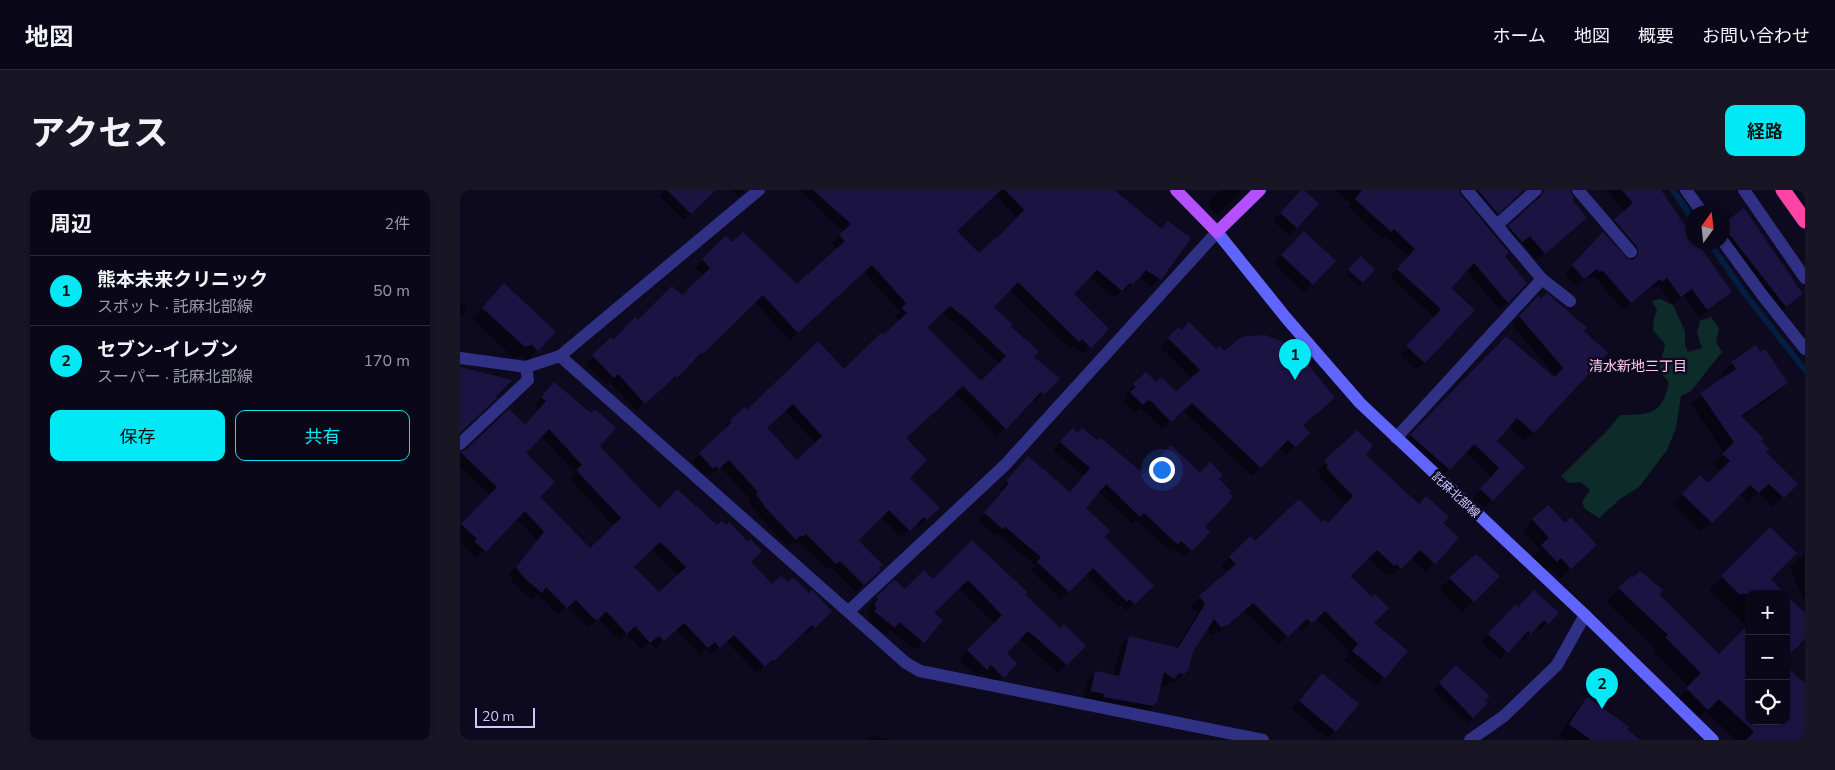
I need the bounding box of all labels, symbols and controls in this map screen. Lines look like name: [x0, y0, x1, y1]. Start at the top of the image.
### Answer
text: 地図: [25, 21, 73, 53]
text: ホーム: [1493, 24, 1546, 48]
text: 地図: [1574, 24, 1610, 48]
text: 概要: [1638, 24, 1674, 48]
text: お問い合わせ: [1702, 24, 1810, 48]
button: 経路: [1725, 105, 1805, 156]
text: アクセス: [30, 110, 168, 157]
north arrow: [1685, 205, 1730, 250]
text: 周辺: [50, 210, 92, 238]
text: 2件: [384, 213, 410, 235]
text: 熊本未来クリニック: [97, 267, 268, 293]
text: 1: [61, 280, 71, 302]
text: 50 m: [373, 280, 410, 302]
text: スポット · 託麻北部線: [97, 296, 253, 318]
text: セブン-イレブン: [97, 337, 238, 363]
pin: 1: [1279, 339, 1311, 380]
text: 2: [61, 350, 71, 372]
text: 170 m: [363, 350, 410, 372]
district label: 清水新地三丁目: [1589, 357, 1687, 376]
text: スーパー · 託麻北部線: [97, 366, 253, 388]
button: 保存: [50, 410, 225, 461]
button: 共有: [235, 410, 410, 461]
your location: [1149, 457, 1175, 483]
street label: 託麻北部線: [1429, 469, 1483, 521]
map controls: [1745, 590, 1790, 725]
button: +: [1745, 590, 1790, 635]
button: −: [1745, 635, 1790, 680]
pin: 2: [1586, 668, 1618, 709]
button: locate: [1745, 680, 1790, 725]
scale bar: [475, 705, 535, 728]
text: 20 m: [482, 707, 514, 726]

